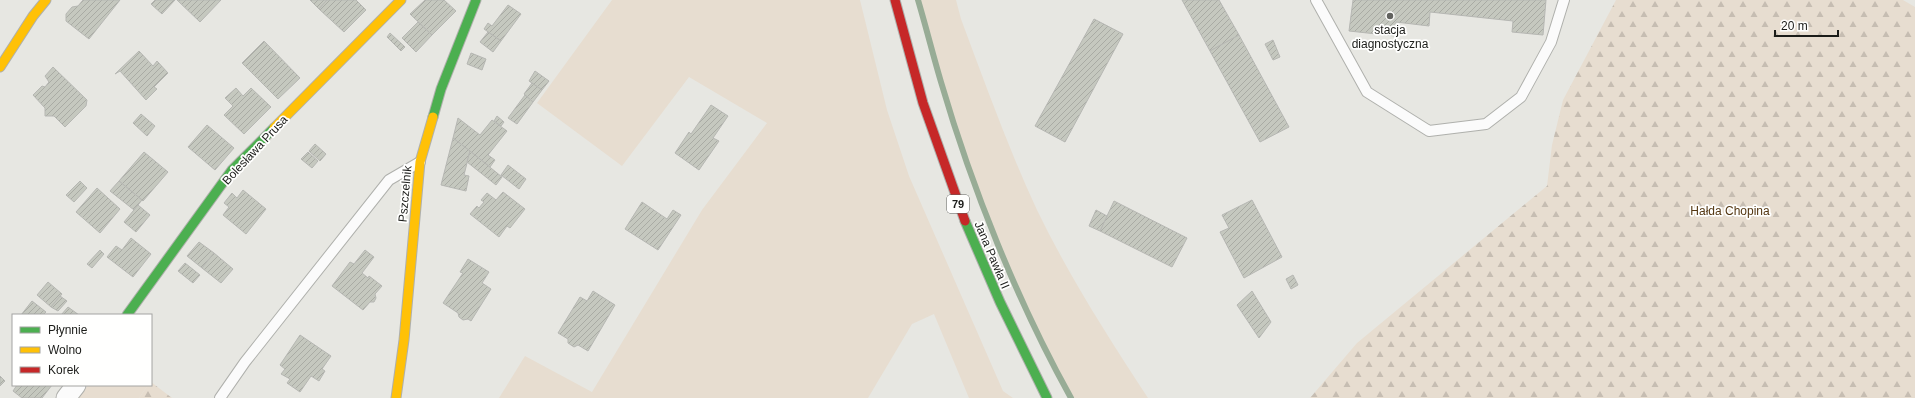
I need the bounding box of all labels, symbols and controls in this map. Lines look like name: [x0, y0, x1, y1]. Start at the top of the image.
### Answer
marker: stacja diagnostyczna: [1385, 11, 1395, 21]
scale bar: [1775, 12, 1838, 38]
text: 20 m: [1781, 19, 1808, 33]
place label: stacja diagnostyczna: [1352, 23, 1429, 51]
street label: Bolesława Prusa: [219, 112, 291, 187]
street label: Pszczelnik: [396, 164, 415, 223]
road number: 79: [947, 195, 969, 213]
park label: Hałda Chopina: [1690, 204, 1770, 218]
street label: Jana Pawła II: [971, 219, 1013, 291]
legend: [12, 314, 152, 386]
text: Płynnie: [48, 323, 88, 337]
text: Wolno: [48, 343, 82, 357]
text: Korek: [48, 363, 80, 377]

